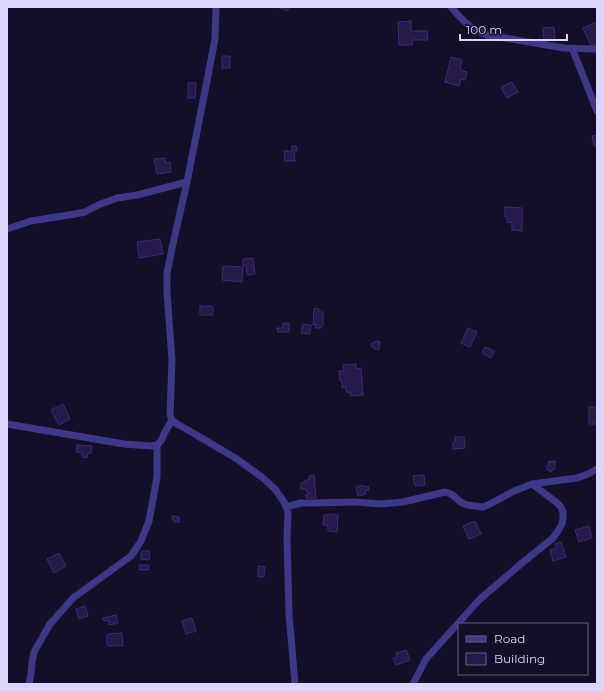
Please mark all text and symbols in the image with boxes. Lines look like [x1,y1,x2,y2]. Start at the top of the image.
scale bar [460,16,567,42]
text: 100 m [466,22,502,37]
legend [458,623,588,675]
text: Road [494,631,525,646]
text: Building [494,651,545,666]

